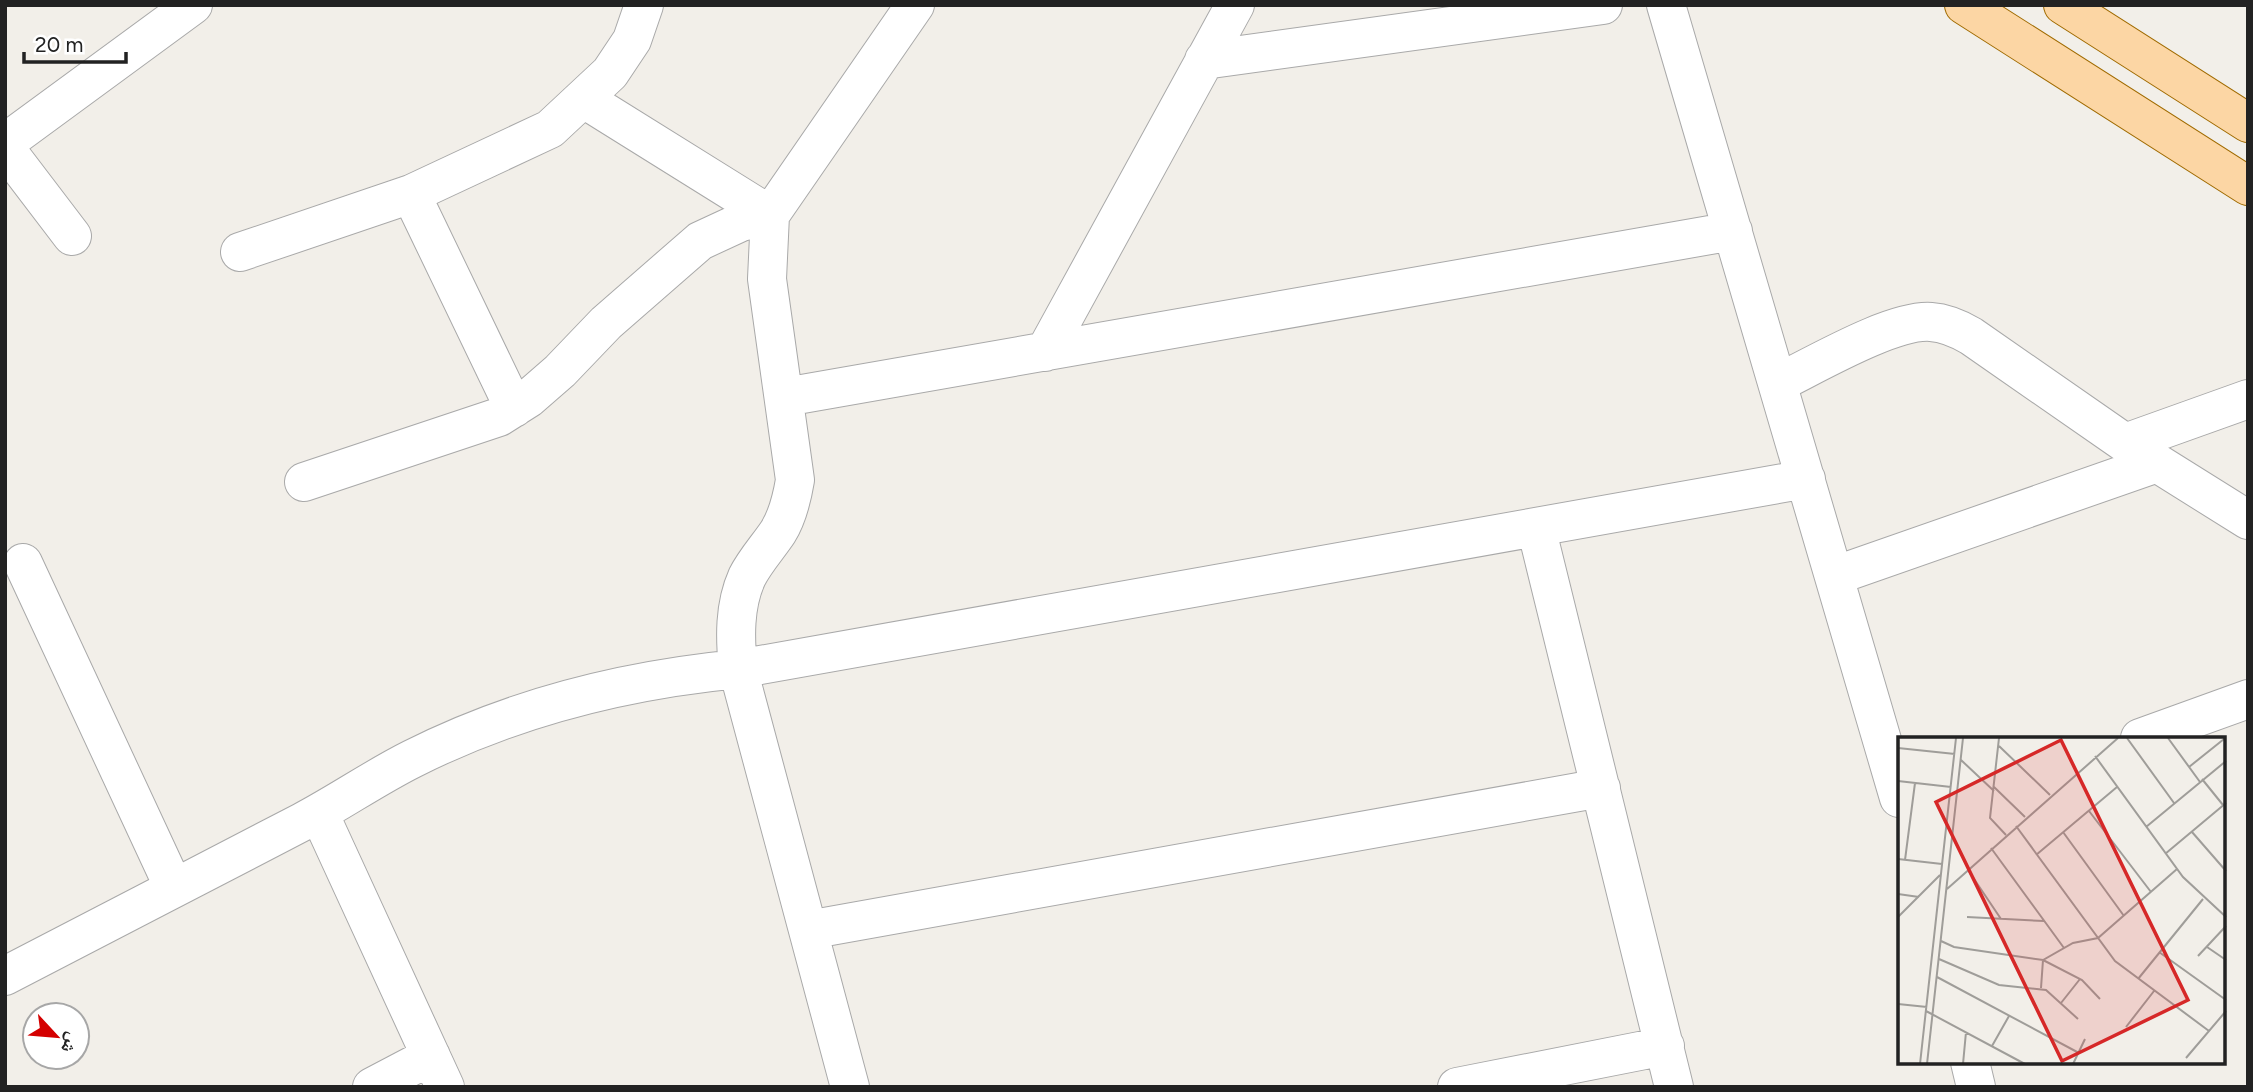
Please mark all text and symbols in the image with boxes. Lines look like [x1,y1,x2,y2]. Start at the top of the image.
scale bar [24,21,126,65]
text: 20 m [35,32,83,57]
inset map [1898,737,2225,1064]
north arrow [21,1001,91,1071]
text: ش [56,1029,86,1057]

